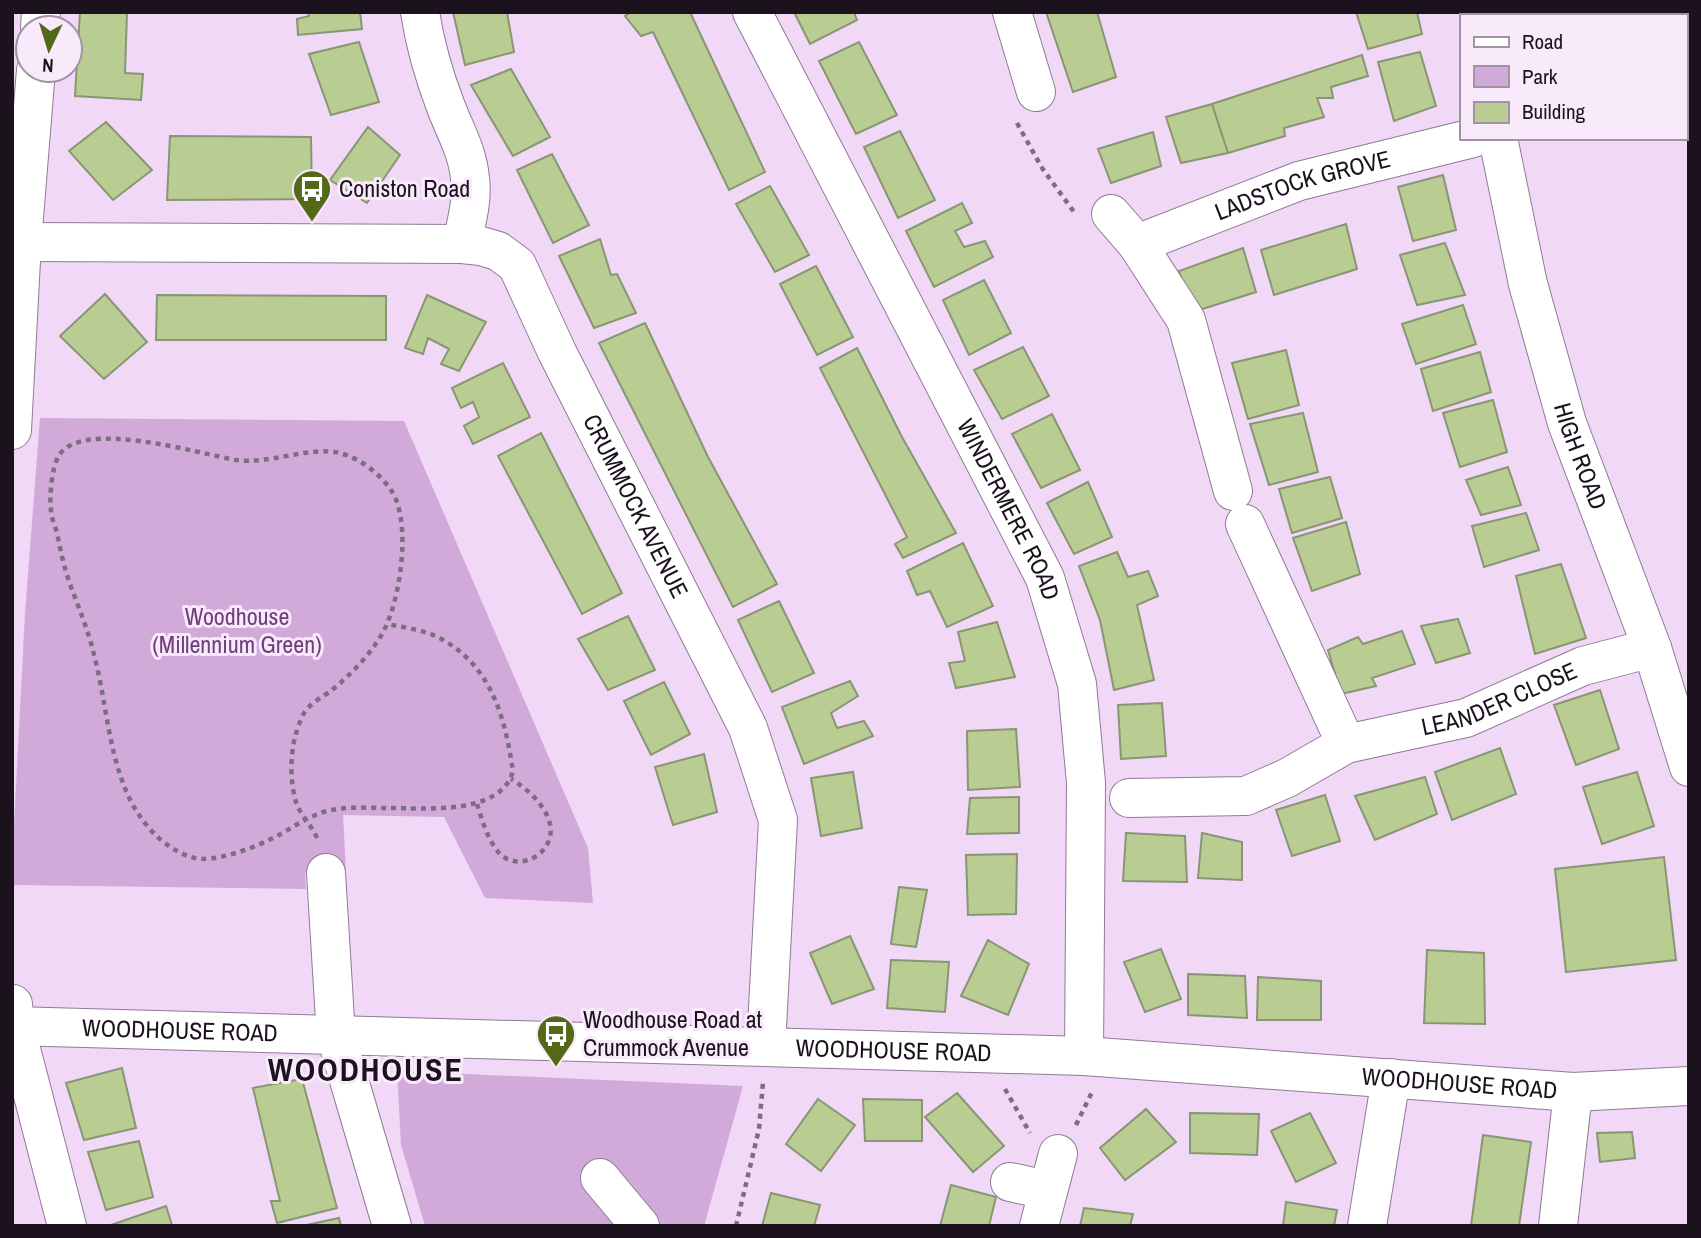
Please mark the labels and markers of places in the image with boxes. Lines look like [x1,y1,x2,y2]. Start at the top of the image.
bus stop icon: Coniston Road [291,168,333,223]
place label: Coniston Road [339,172,470,204]
place label: Woodhouse Road at Crummock Avenue [583,1003,763,1063]
bus stop icon: Woodhouse Road at Crummock Avenue [535,1013,577,1068]

